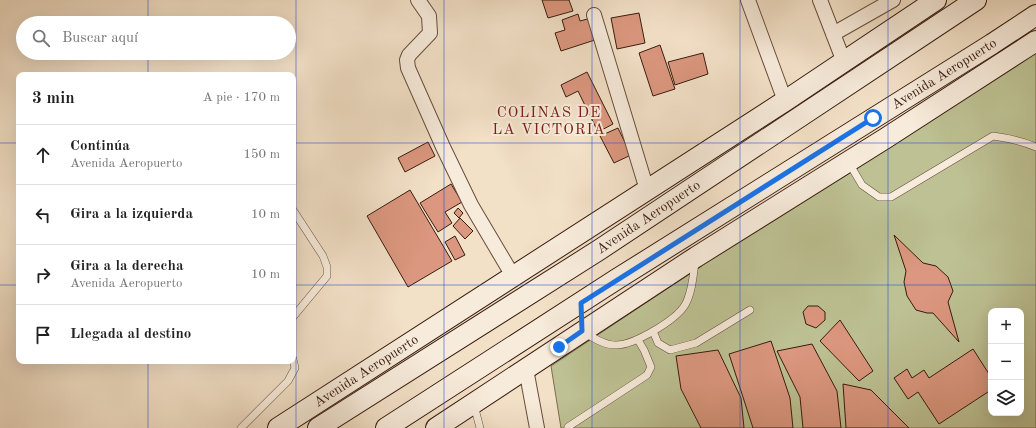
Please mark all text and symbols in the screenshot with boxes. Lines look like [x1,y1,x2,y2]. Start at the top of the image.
search box [16,16,296,60]
icon: search [30,27,52,49]
text: Buscar aquí [62,31,138,46]
street label: Avenida Aeropuerto [889,36,999,112]
text: 3 min [32,90,75,107]
text: A pie · 170 m [203,91,280,104]
district label: COLINAS DE LA VICTORIA [492,106,606,138]
route start [864,109,882,127]
text: Continúa [70,139,130,154]
icon: ahead [32,144,54,166]
text: 150 m [243,148,280,161]
text: Avenida Aeropuerto [70,157,182,170]
street label: Avenida Aeropuerto [594,178,703,257]
icon: left [32,204,54,226]
text: Gira a la izquierda [70,207,193,222]
text: 10 m [251,208,280,221]
text: Gira a la derecha [70,259,184,274]
icon: right [32,264,54,286]
text: 10 m [251,268,280,281]
text: Avenida Aeropuerto [70,277,182,290]
map controls [988,308,1024,416]
button: + [988,308,1024,344]
icon: arrive [32,324,54,346]
text: Llegada al destino [70,327,191,342]
street label: Avenida Aeropuerto [312,332,421,410]
route end [550,338,568,356]
button: − [988,344,1024,380]
button: layers [988,380,1024,416]

